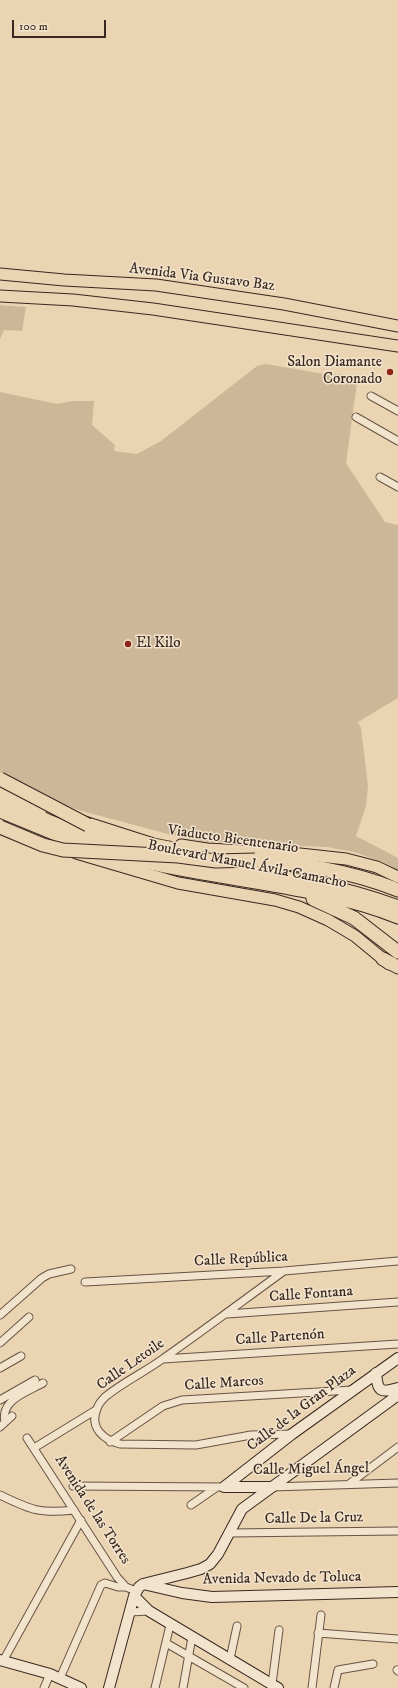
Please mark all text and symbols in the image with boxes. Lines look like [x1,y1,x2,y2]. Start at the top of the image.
scale bar [14,12,108,38]
text: 100 m [19,19,48,34]
street label: Avenida Via Gustavo Baz [128,260,276,296]
place label: Salon Diamante Coronado [287,354,382,389]
marker: Salon Diamante Coronado [385,367,395,377]
place label: El Kilo [136,635,180,653]
marker: El Kilo [123,639,133,649]
street label: Viaducto Bicentenario [166,822,300,858]
street label: Boulevard Manuel Ávila Camacho [146,837,348,893]
street label: Calle República [194,1249,288,1271]
street label: Calle Fontana [269,1283,353,1307]
street label: Calle Partenón [235,1326,325,1350]
street label: Calle Letoile [94,1335,168,1395]
street label: Calle de la Gran Plaza [244,1362,360,1456]
street label: Calle Marcos [184,1372,264,1396]
street label: Avenida de las Torres [50,1452,134,1568]
street label: Calle Miguel Ángel [253,1460,369,1480]
street label: Calle De la Cruz [265,1509,363,1529]
street label: Avenida Nevado de Toluca [203,1569,361,1589]

